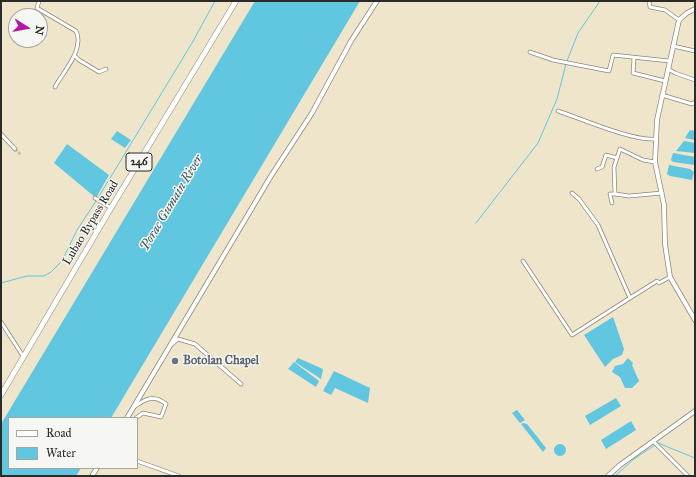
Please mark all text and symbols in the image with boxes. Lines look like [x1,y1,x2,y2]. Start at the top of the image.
north arrow [8,8,48,48]
text: N [32,24,47,36]
water label: Porac Gumain River [137,152,207,254]
road number: 246 [126,153,152,171]
street label: Lubao Bypass Road [60,178,122,268]
place label: Botolan Chapel [183,354,259,368]
marker: Botolan Chapel [170,356,180,366]
legend [8,417,138,469]
text: Road [46,426,72,440]
text: Water [46,446,76,460]

